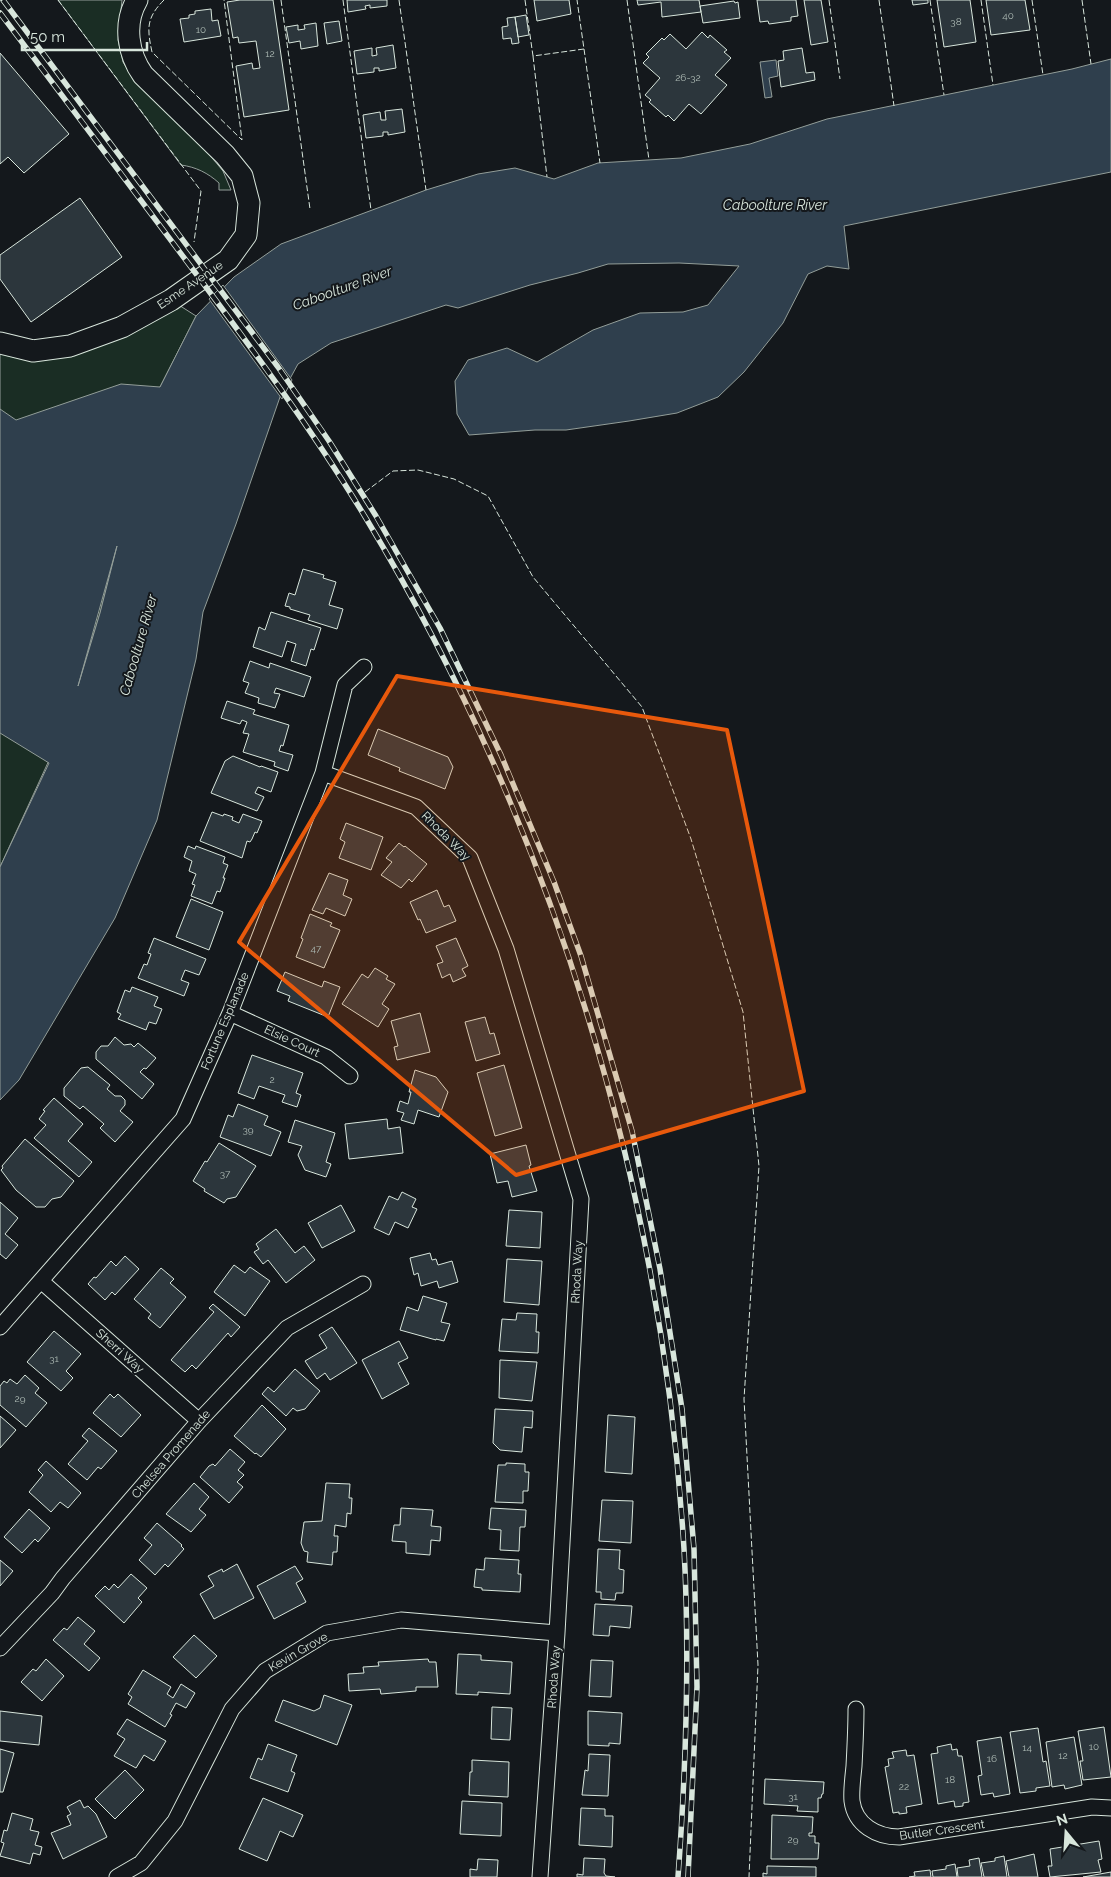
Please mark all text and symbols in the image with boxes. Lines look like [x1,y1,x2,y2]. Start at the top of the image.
house number: 40 [1002,10,1014,21]
house number: 38 [950,16,962,27]
scale bar [22,20,148,52]
house number: 10 [196,24,206,35]
text: 50 m [30,28,65,46]
house number: 12 [265,48,275,59]
house number: 26-32 [675,72,701,83]
water label: Caboolture River [723,197,828,213]
street label: Esme Avenue [155,258,225,312]
water label: Caboolture River [290,262,395,313]
water label: Caboolture River [116,592,160,697]
street label: Rhoda Way [419,809,474,864]
house number: 47 [311,943,322,954]
street label: Fortune Esplanade [198,970,252,1072]
street label: Elsie Court [262,1022,322,1060]
house number: 2 [269,1074,275,1085]
house number: 39 [242,1124,254,1135]
house number: 37 [220,1168,231,1179]
street label: Rhoda Way [568,1240,586,1304]
street label: Sherri Way [93,1326,147,1377]
house number: 31 [49,1353,60,1364]
house number: 29 [14,1393,26,1404]
street label: Chelsea Promenade [129,1407,213,1501]
street label: Kevin Grove [266,1629,330,1675]
street label: Rhoda Way [545,1644,563,1709]
house number: 10 [1089,1741,1099,1752]
house number: 14 [1022,1742,1032,1753]
house number: 12 [1058,1750,1068,1761]
house number: 16 [987,1753,997,1764]
house number: 18 [945,1774,955,1785]
house number: 22 [899,1781,909,1792]
house number: 31 [788,1791,799,1802]
north arrow [1041,1807,1091,1857]
text: N [1054,1810,1070,1829]
street label: Butler Crescent [898,1817,986,1843]
house number: 29 [787,1834,799,1845]

